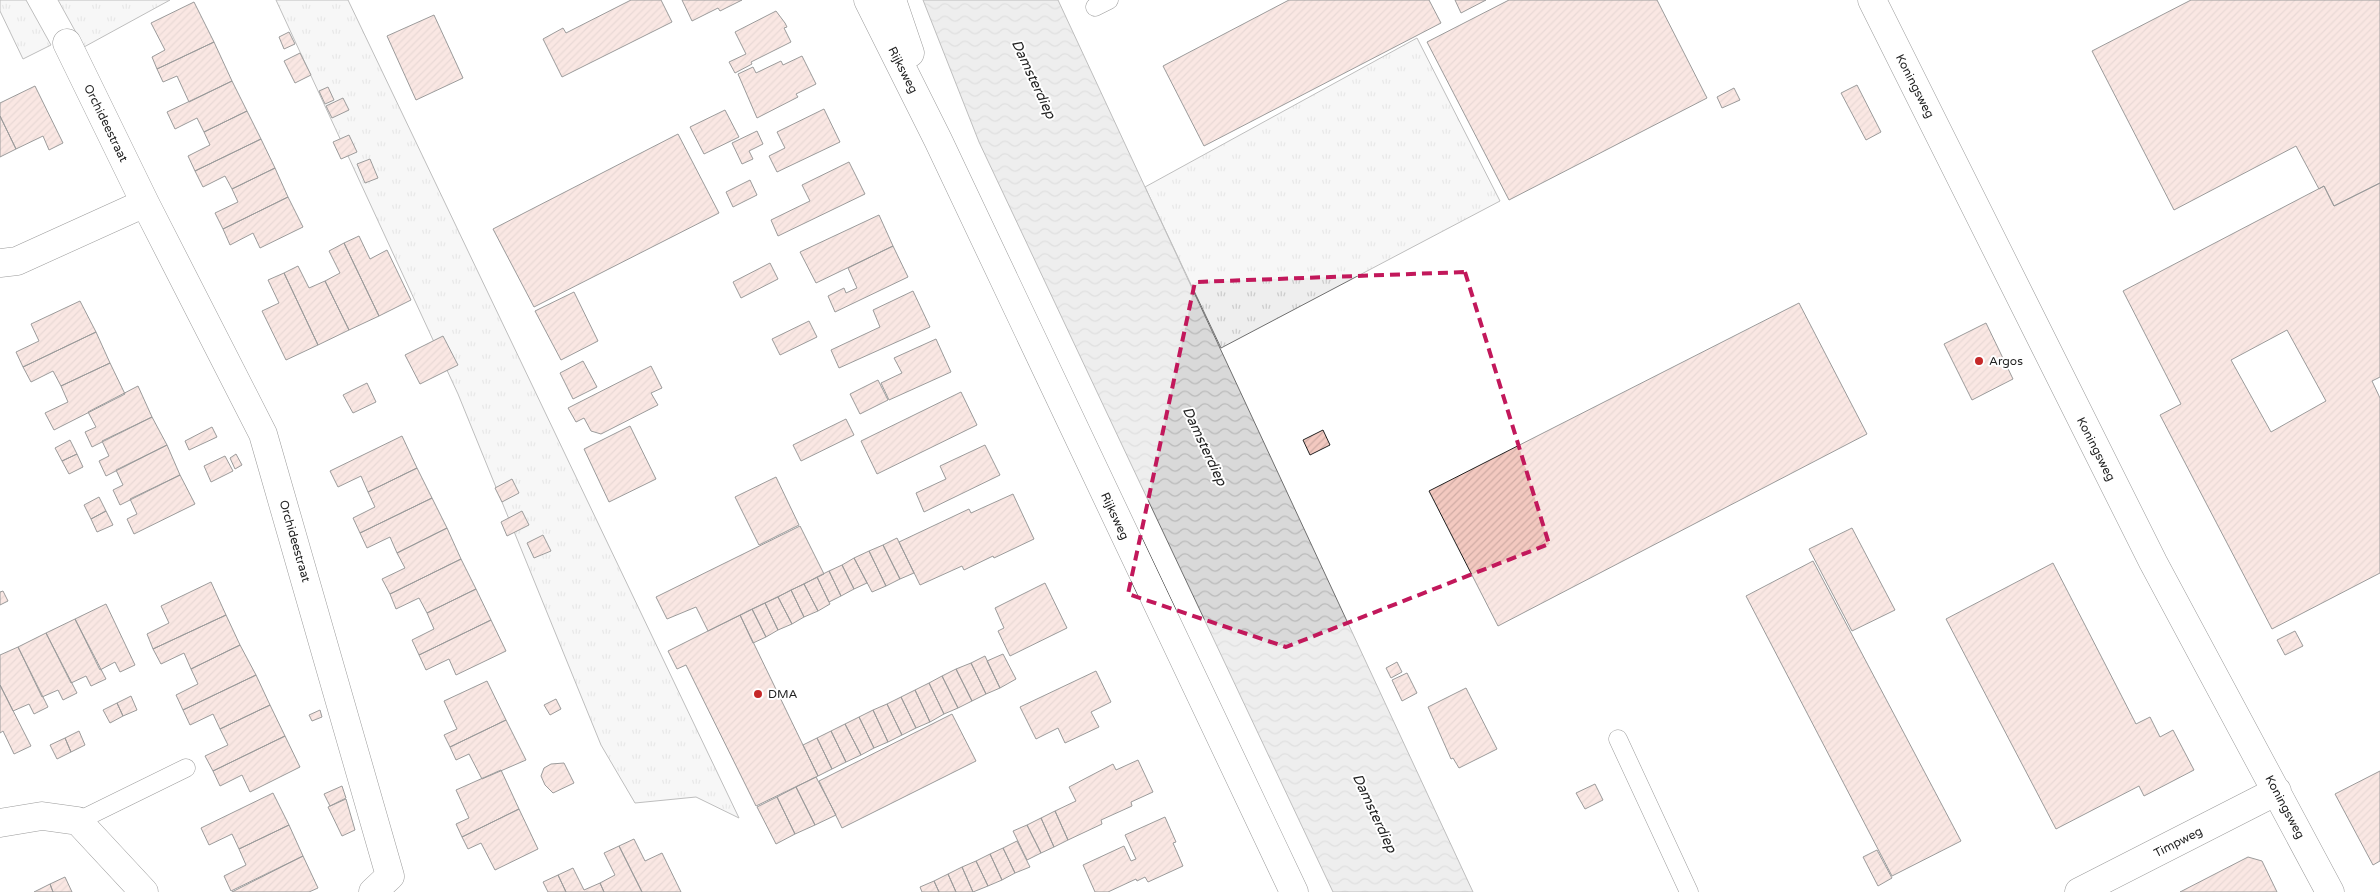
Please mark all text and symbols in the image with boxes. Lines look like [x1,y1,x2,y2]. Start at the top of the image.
water label: Damsterdiep [1008,37,1060,122]
street label: Rijksweg [885,44,921,96]
street label: Koningsweg [1893,52,1937,120]
street label: Orchideestraat [81,82,131,165]
place label: Argos [1989,354,2023,368]
marker: Argos [1973,355,1985,367]
water label: Damsterdiep [1179,404,1231,489]
street label: Koningsweg [2074,415,2118,483]
street label: Rijksweg [1098,490,1132,542]
street label: Orchideestraat [277,498,314,584]
place label: DMA [768,687,798,701]
marker: DMA [752,688,764,700]
water label: Damsterdiep [1349,771,1401,856]
street label: Koningsweg [2262,773,2308,841]
street label: Timpweg [2151,824,2205,860]

